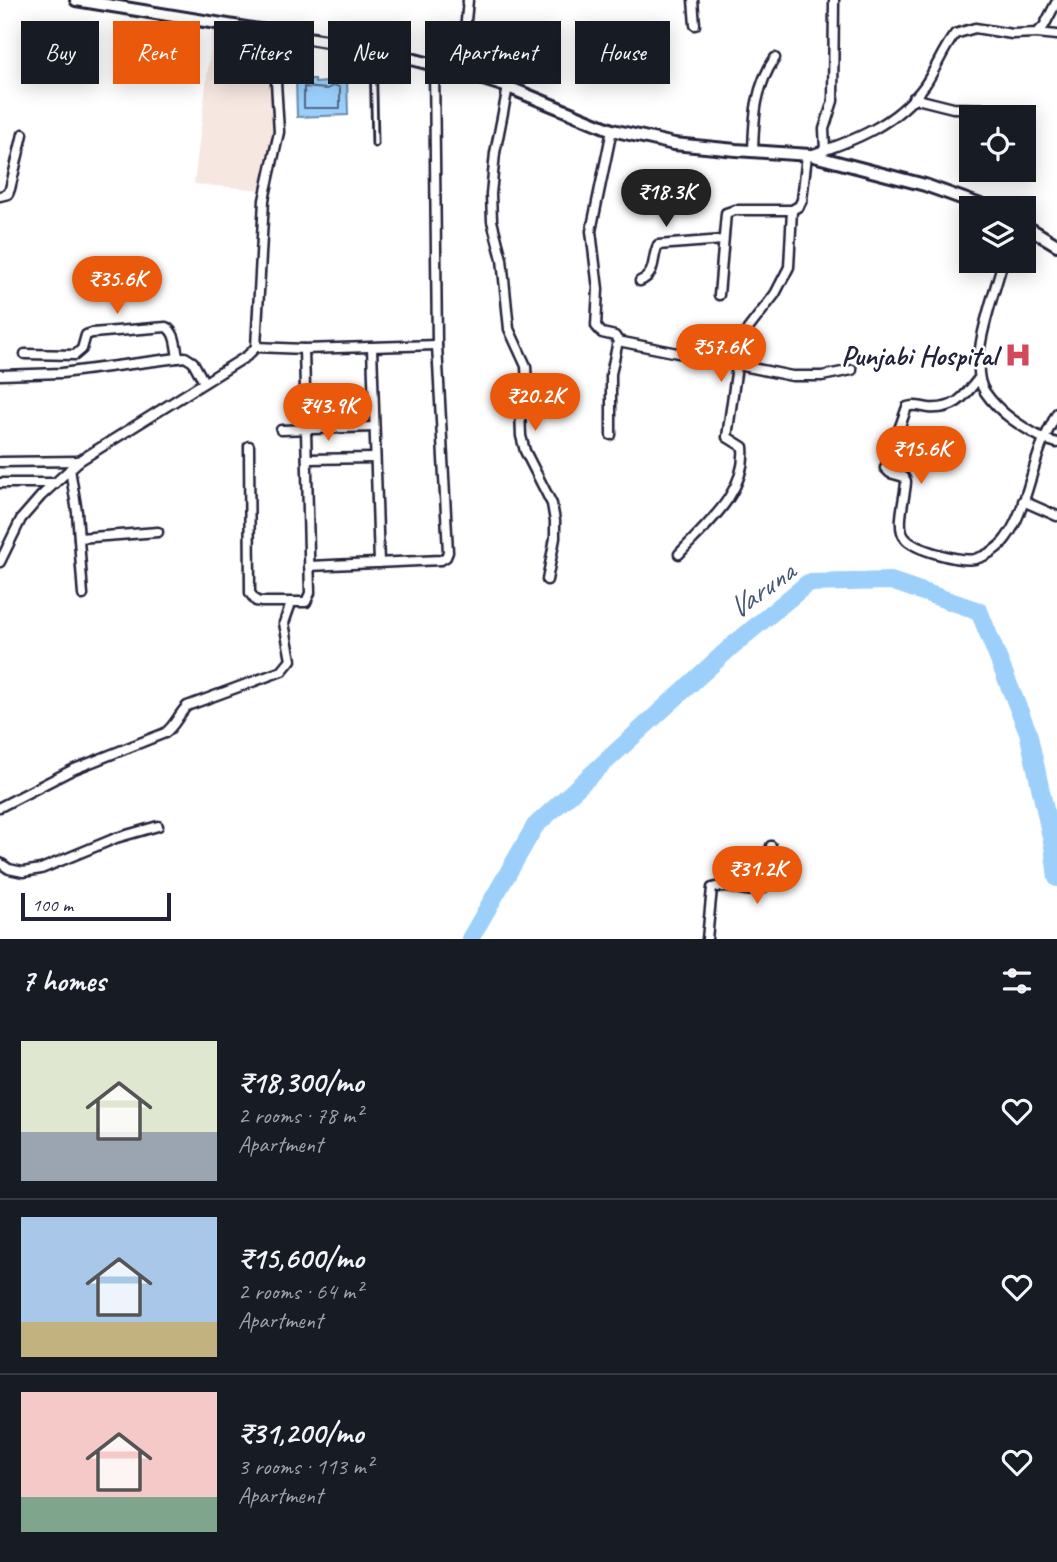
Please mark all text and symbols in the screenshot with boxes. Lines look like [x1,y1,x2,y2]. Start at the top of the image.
chip: Buy [21,21,99,84]
chip: Rent [113,21,200,84]
chip: Filters [214,21,314,84]
chip: New [328,21,411,84]
chip: Apartment [425,21,561,84]
chip: House [575,21,670,84]
map controls [959,105,1036,273]
button: locate [959,105,1036,182]
pin: ₹18.3K [609,170,723,229]
text: ₹18.3K [637,177,695,206]
button: layers [959,196,1036,273]
pin: ₹35.6K [60,256,174,316]
text: ₹35.6K [88,264,146,293]
pin: ₹57.6K [664,324,778,384]
text: ₹57.6K [692,332,750,361]
place label: Punjabi Hospital [841,338,1003,373]
hospital icon: Punjabi Hospital [1003,340,1033,370]
pin: ₹20.2K [478,374,592,433]
text: ₹20.2K [506,381,564,410]
pin: ₹43.9K [271,384,385,443]
text: ₹43.9K [299,391,357,420]
pin: ₹15.6K [864,426,978,486]
text: ₹15.6K [892,434,950,463]
water label: Varuna [720,551,805,627]
pin: ₹31.2K [700,846,814,906]
text: ₹31.2K [728,854,786,883]
scale bar [21,890,172,922]
text: 100 m [32,893,73,917]
text: 7 homes [21,962,106,1000]
icon: filters [998,962,1036,1000]
text: ₹18,300/mo [238,1063,363,1101]
icon: home [77,1069,161,1153]
icon: heart [998,1092,1036,1130]
text: 2 rooms · 78 m² [238,1101,362,1130]
text: Apartment [238,1130,323,1159]
text: ₹15,600/mo [238,1239,364,1277]
icon: home [77,1245,161,1329]
icon: heart [998,1268,1036,1306]
text: 2 rooms · 64 m² [238,1277,362,1306]
text: Apartment [238,1306,323,1335]
text: ₹31,200/mo [238,1414,363,1452]
icon: home [77,1420,161,1504]
icon: heart [998,1443,1036,1481]
text: 3 rooms · 113 m² [238,1452,373,1481]
text: Apartment [238,1481,323,1510]

